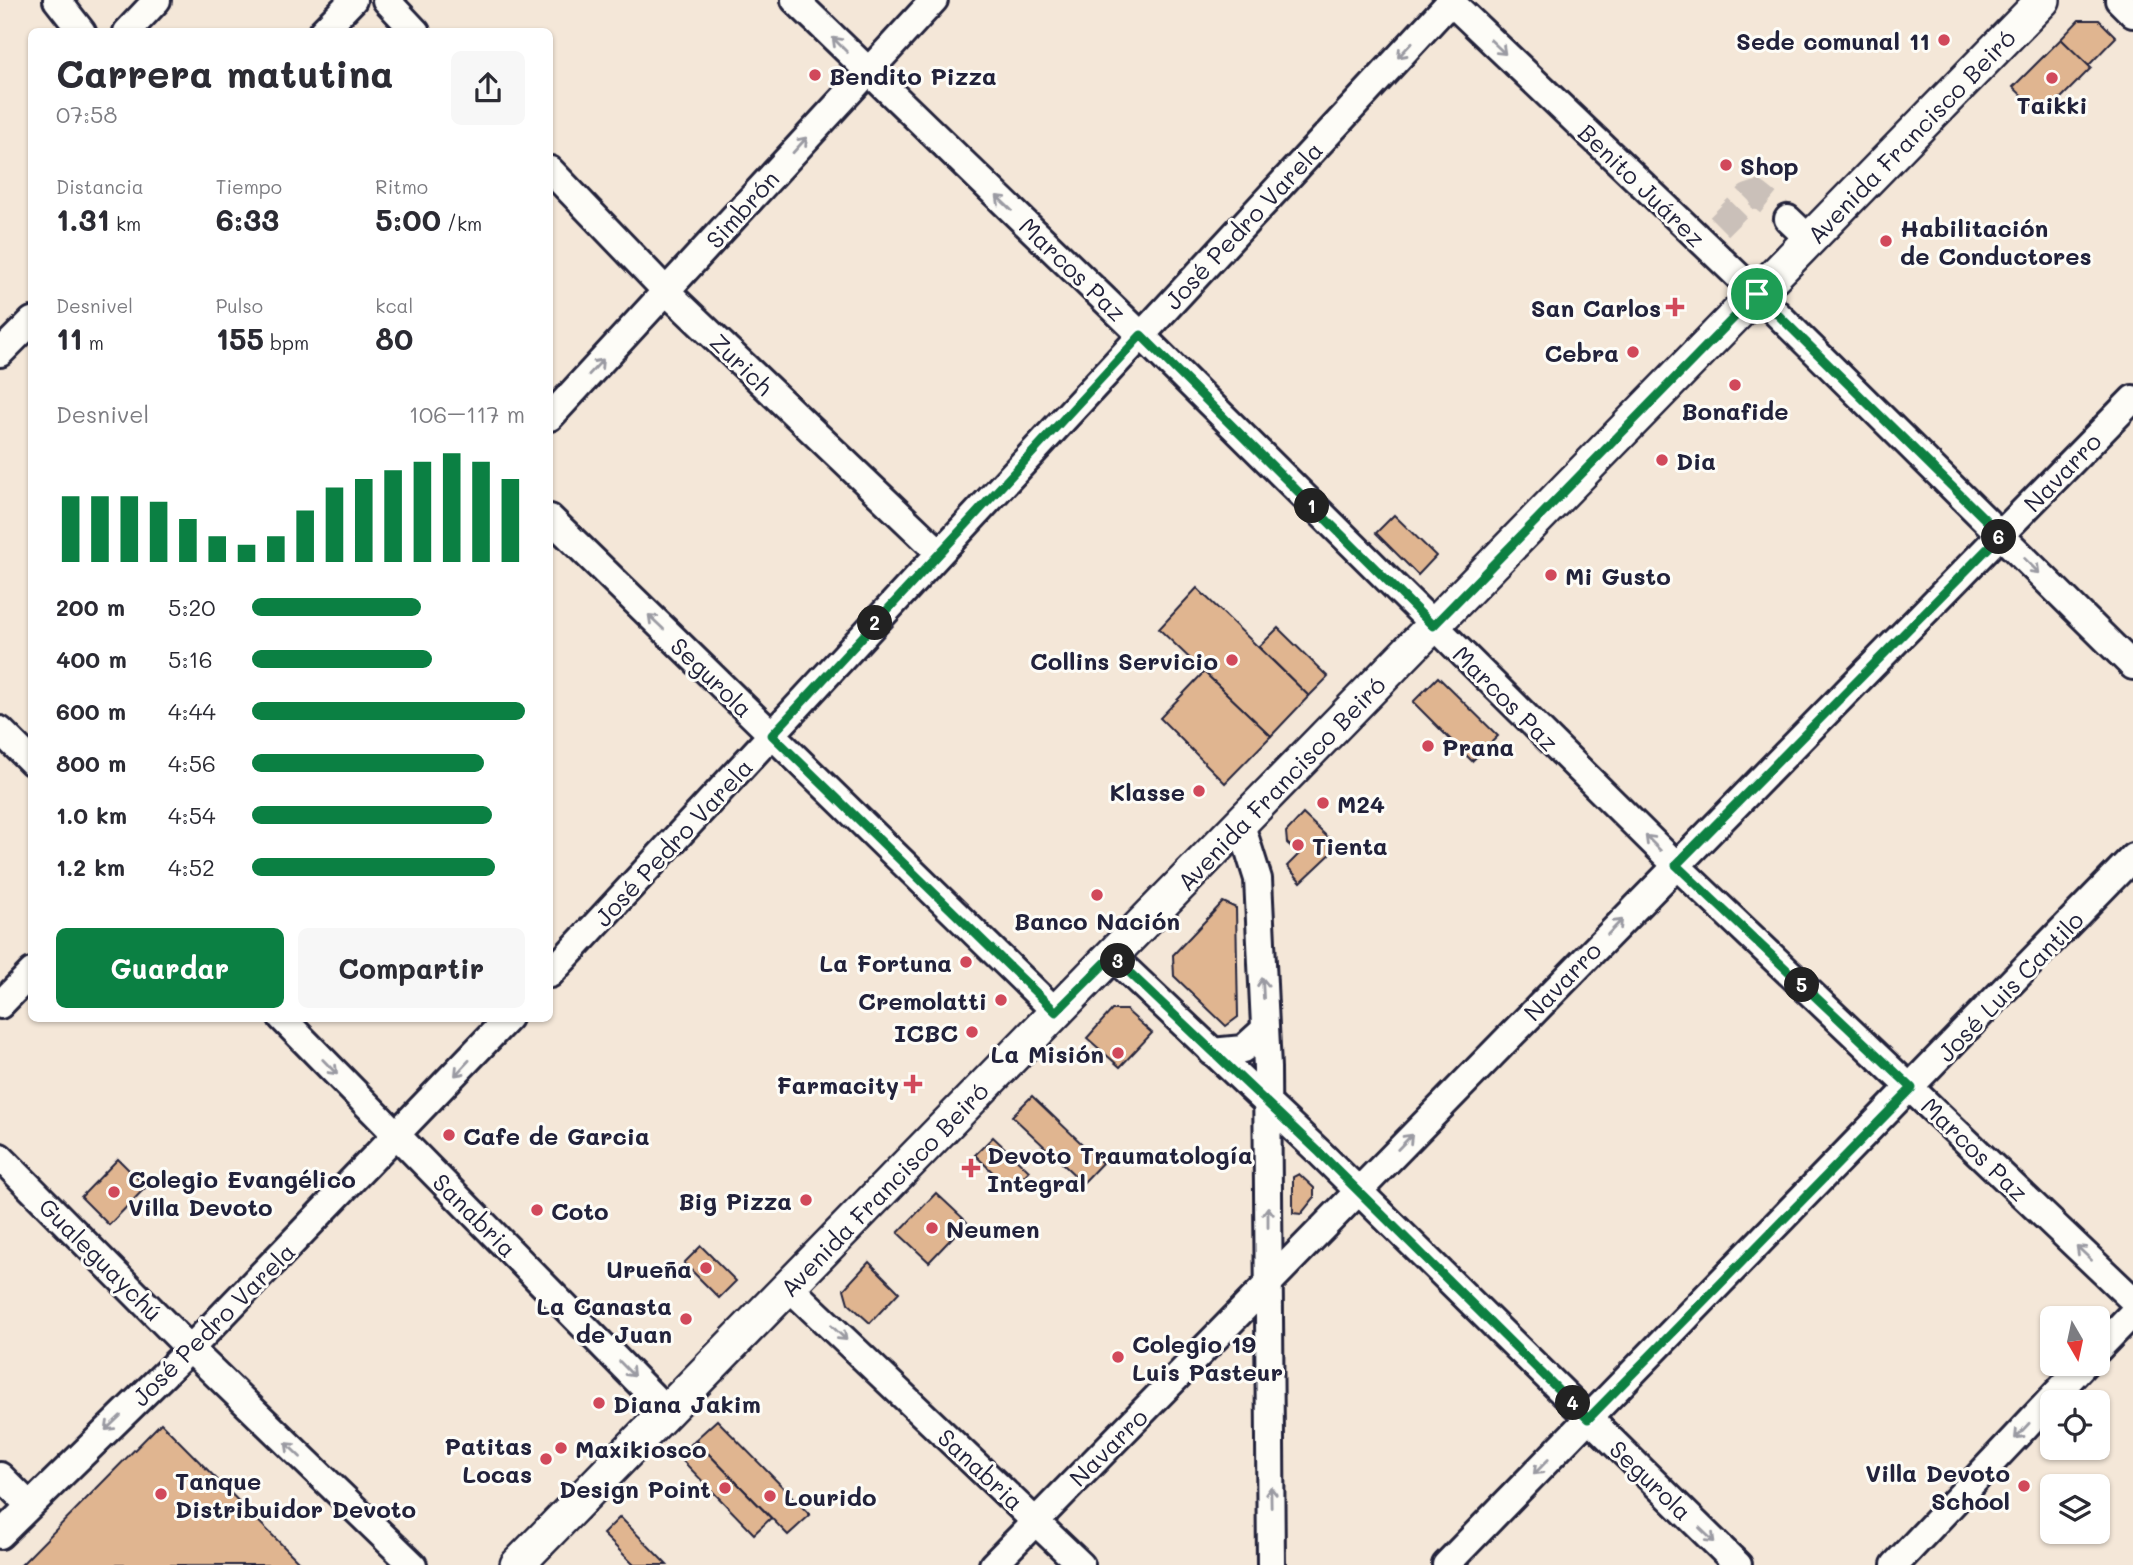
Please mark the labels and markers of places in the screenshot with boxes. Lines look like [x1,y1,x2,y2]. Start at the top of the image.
place label: Sede comunal 11 [1736,25,1930,56]
marker: Sede comunal 11 [1936,32,1952,48]
place label: Bendito Pizza [829,60,997,91]
marker: Bendito Pizza [807,67,823,83]
marker: Taikki [2044,70,2060,86]
place label: Taikki [2016,89,2088,120]
place label: Shop [1740,150,1799,181]
marker: Shop [1718,157,1734,173]
place label: Habilitación de Conductores [1900,212,2092,271]
marker: Habilitación de Conductores [1878,233,1894,249]
pin [1727,264,1787,324]
place label: San Carlos [1531,292,1661,323]
marker: San Carlos [1667,299,1683,315]
place label: Cebra [1544,337,1619,368]
marker: Cebra [1625,344,1641,360]
marker: Bonafide [1727,377,1743,393]
place label: Bonafide [1681,395,1789,426]
place label: Dia [1676,445,1716,476]
marker: Dia [1654,452,1670,468]
pin: 1 [1294,489,1330,524]
pin: 6 [1982,520,2016,554]
place label: Mi Gusto [1565,560,1671,591]
marker: Mi Gusto [1543,567,1559,583]
pin: 2 [858,606,892,640]
place label: Collins Servicio [1030,645,1218,676]
marker: Collins Servicio [1224,652,1240,668]
place label: Prana [1442,731,1514,762]
marker: Prana [1420,738,1436,754]
place label: Klasse [1109,776,1185,807]
marker: Klasse [1191,783,1207,799]
place label: M24 [1337,788,1385,819]
marker: M24 [1315,795,1331,811]
place label: Tienta [1312,830,1388,861]
marker: Tienta [1290,837,1306,853]
marker: Banco Nación [1089,887,1105,903]
place label: Banco Nación [1014,905,1180,936]
pin: 3 [1100,944,1136,978]
place label: La Fortuna [819,947,952,978]
marker: La Fortuna [958,954,974,970]
pin: 5 [1784,968,1820,1002]
place label: Cremolatti [858,985,987,1016]
marker: Cremolatti [993,992,1009,1008]
place label: ICBC [894,1017,958,1048]
marker: ICBC [964,1024,980,1040]
place label: La Misión [991,1038,1104,1069]
marker: La Misión [1110,1045,1126,1061]
place label: Farmacity [776,1069,899,1100]
marker: Farmacity [905,1076,921,1092]
place label: Cafe de Garcia [463,1120,650,1151]
marker: Cafe de Garcia [441,1127,457,1143]
place label: Devoto Traumatología Integral [987,1139,1253,1198]
marker: Devoto Traumatología Integral [961,1158,981,1178]
place label: Colegio Evangélico Villa Devoto [128,1163,356,1222]
marker: Colegio Evangélico Villa Devoto [106,1184,122,1200]
place label: Big Pizza [678,1185,792,1216]
marker: Big Pizza [798,1192,814,1208]
place label: Coto [551,1195,609,1226]
marker: Coto [529,1202,545,1218]
place label: Neumen [946,1213,1039,1244]
marker: Neumen [924,1220,940,1236]
place label: Urueña [606,1253,692,1284]
marker: Urueña [698,1260,714,1276]
place label: La Canasta de Juan [536,1290,672,1349]
marker: La Canasta de Juan [678,1311,694,1327]
place label: Colegio 19 Luis Pasteur [1132,1328,1283,1387]
marker: Colegio 19 Luis Pasteur [1110,1349,1126,1365]
pin: 4 [1556,1386,1590,1420]
place label: Diana Jakim [613,1388,761,1419]
marker: Diana Jakim [591,1395,607,1411]
place label: Patitas Locas [445,1430,532,1489]
place label: Maxikiosco [575,1433,707,1464]
marker: Maxikiosco [553,1440,569,1456]
marker: Patitas Locas [538,1451,554,1467]
place label: Villa Devoto School [1865,1457,2010,1516]
place label: Tanque Distribuidor Devoto [175,1465,416,1524]
place label: Design Point [559,1473,711,1504]
marker: Villa Devoto School [2016,1478,2032,1494]
marker: Design Point [717,1480,733,1496]
place label: Lourido [784,1481,877,1512]
marker: Tanque Distribuidor Devoto [153,1486,169,1502]
marker: Lourido [762,1488,778,1504]

